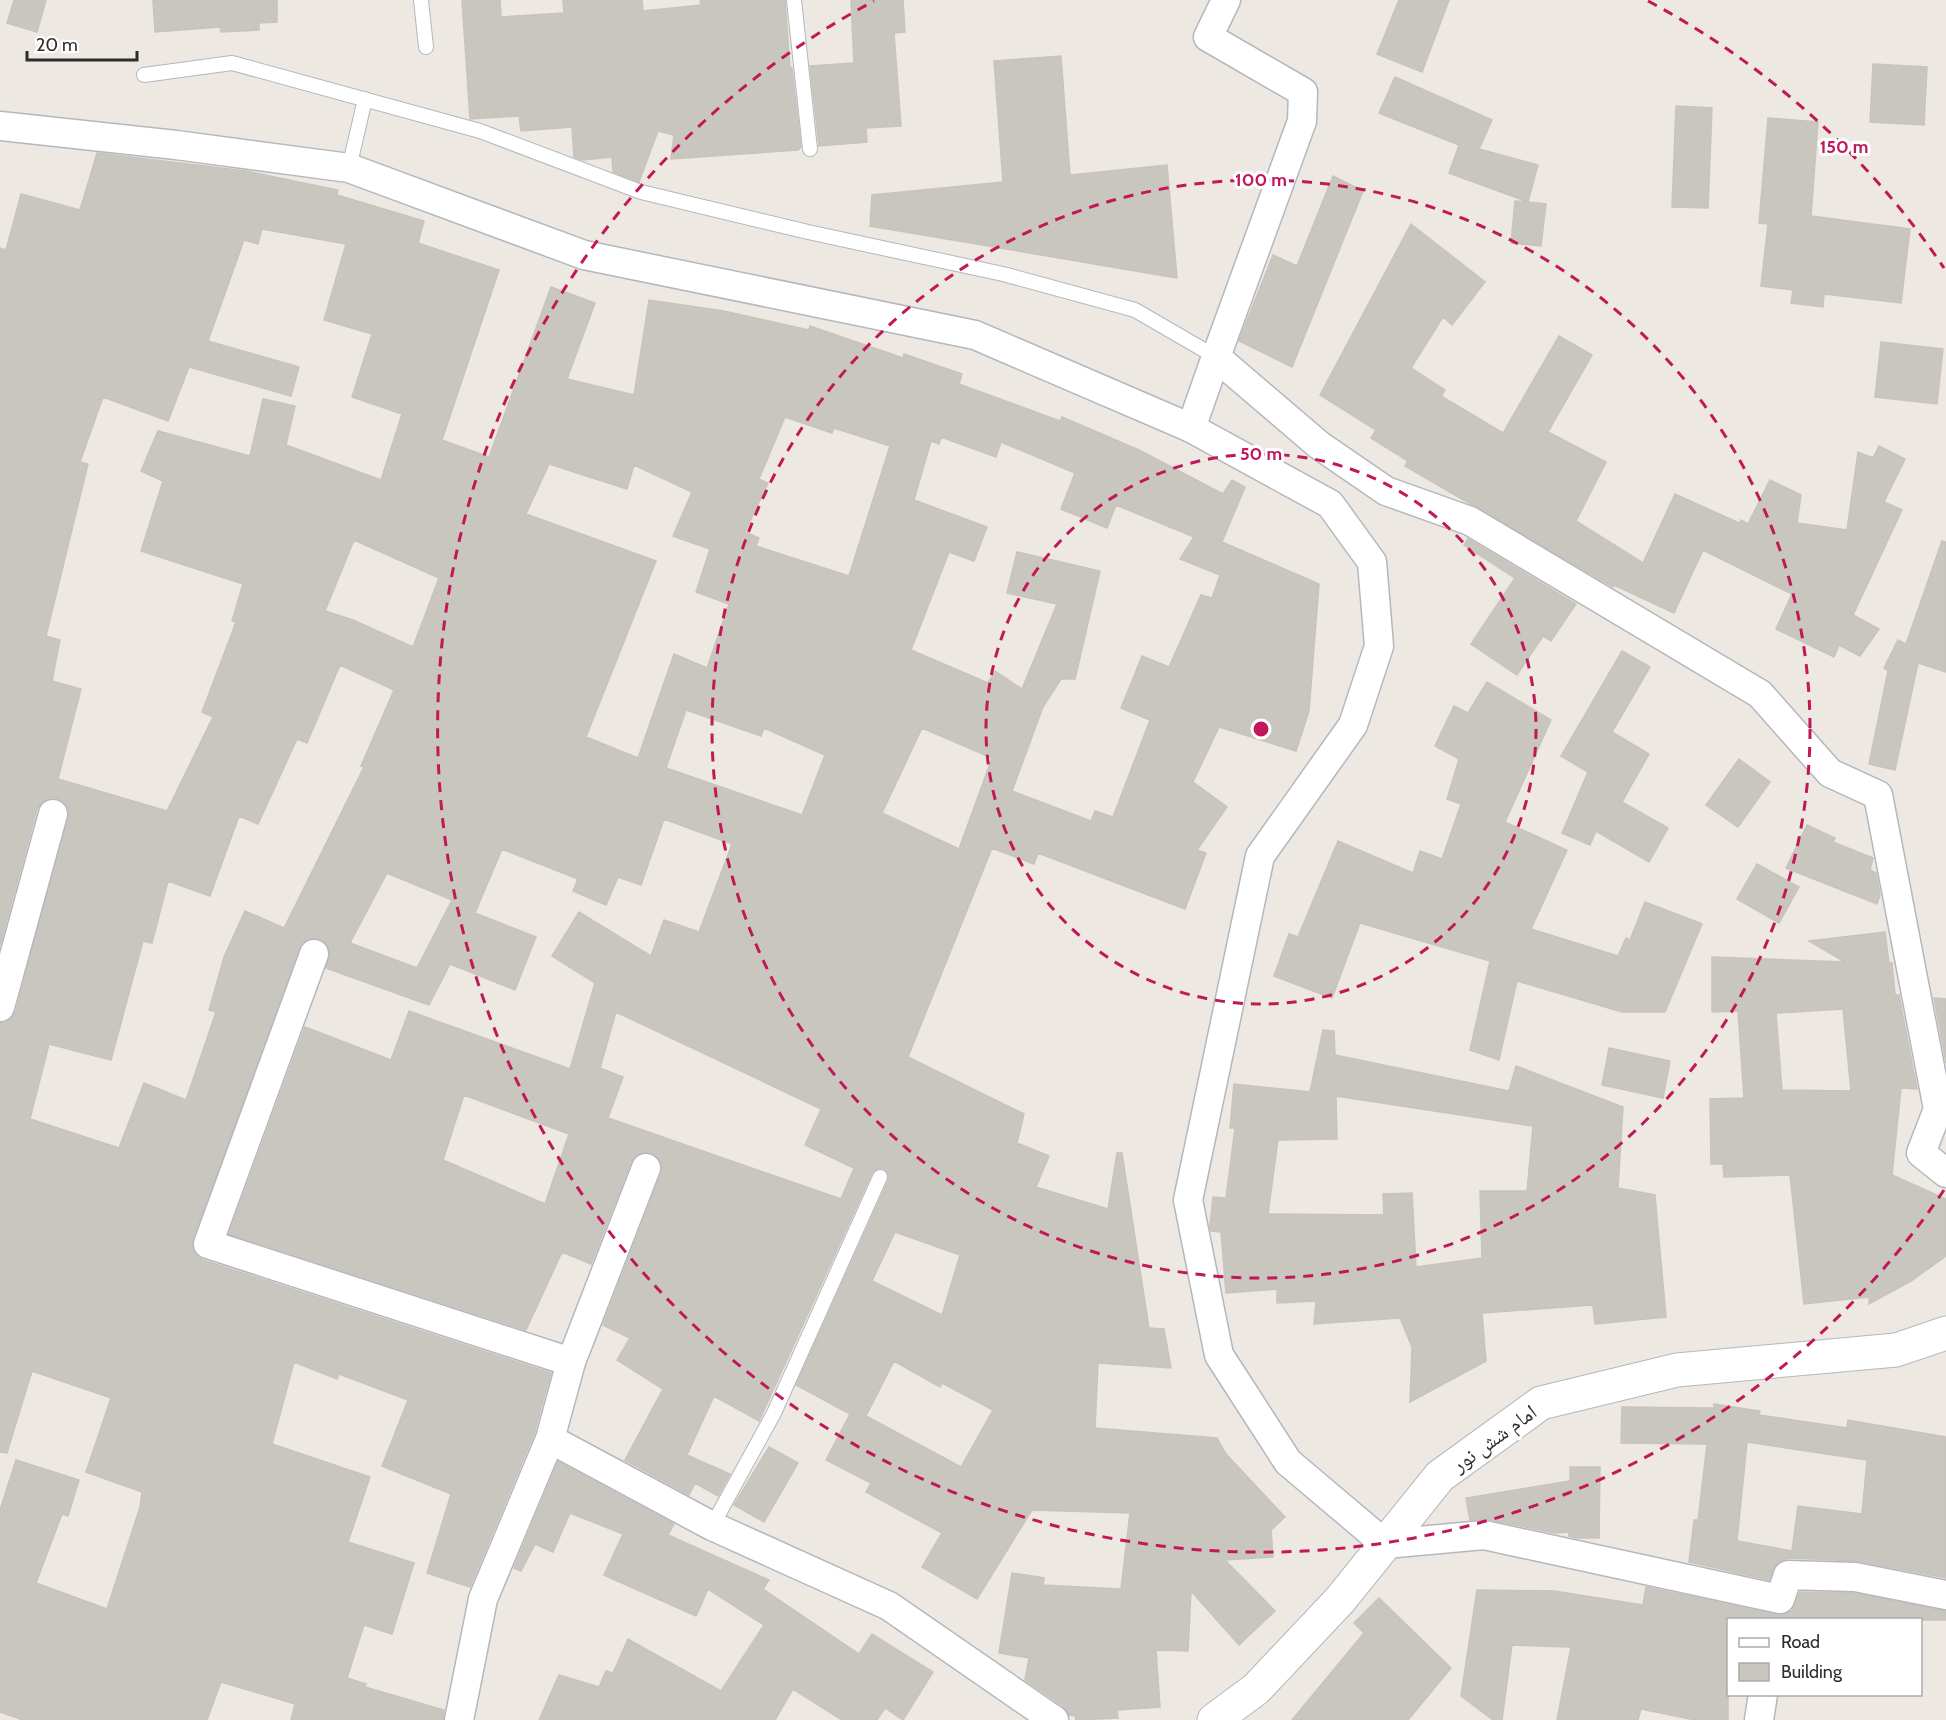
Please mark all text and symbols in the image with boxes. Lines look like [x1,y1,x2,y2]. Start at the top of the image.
scale bar [27,24,136,62]
text: 20 m [36,34,78,56]
text: 150 m [1820,136,1868,158]
text: 100 m [1235,169,1287,191]
text: 50 m [1240,443,1282,465]
centre of rings [1251,719,1271,739]
street label: امام شش نور [1446,1399,1542,1479]
legend [1727,1618,1922,1696]
text: Road [1781,1631,1820,1653]
text: Building [1781,1661,1843,1683]

